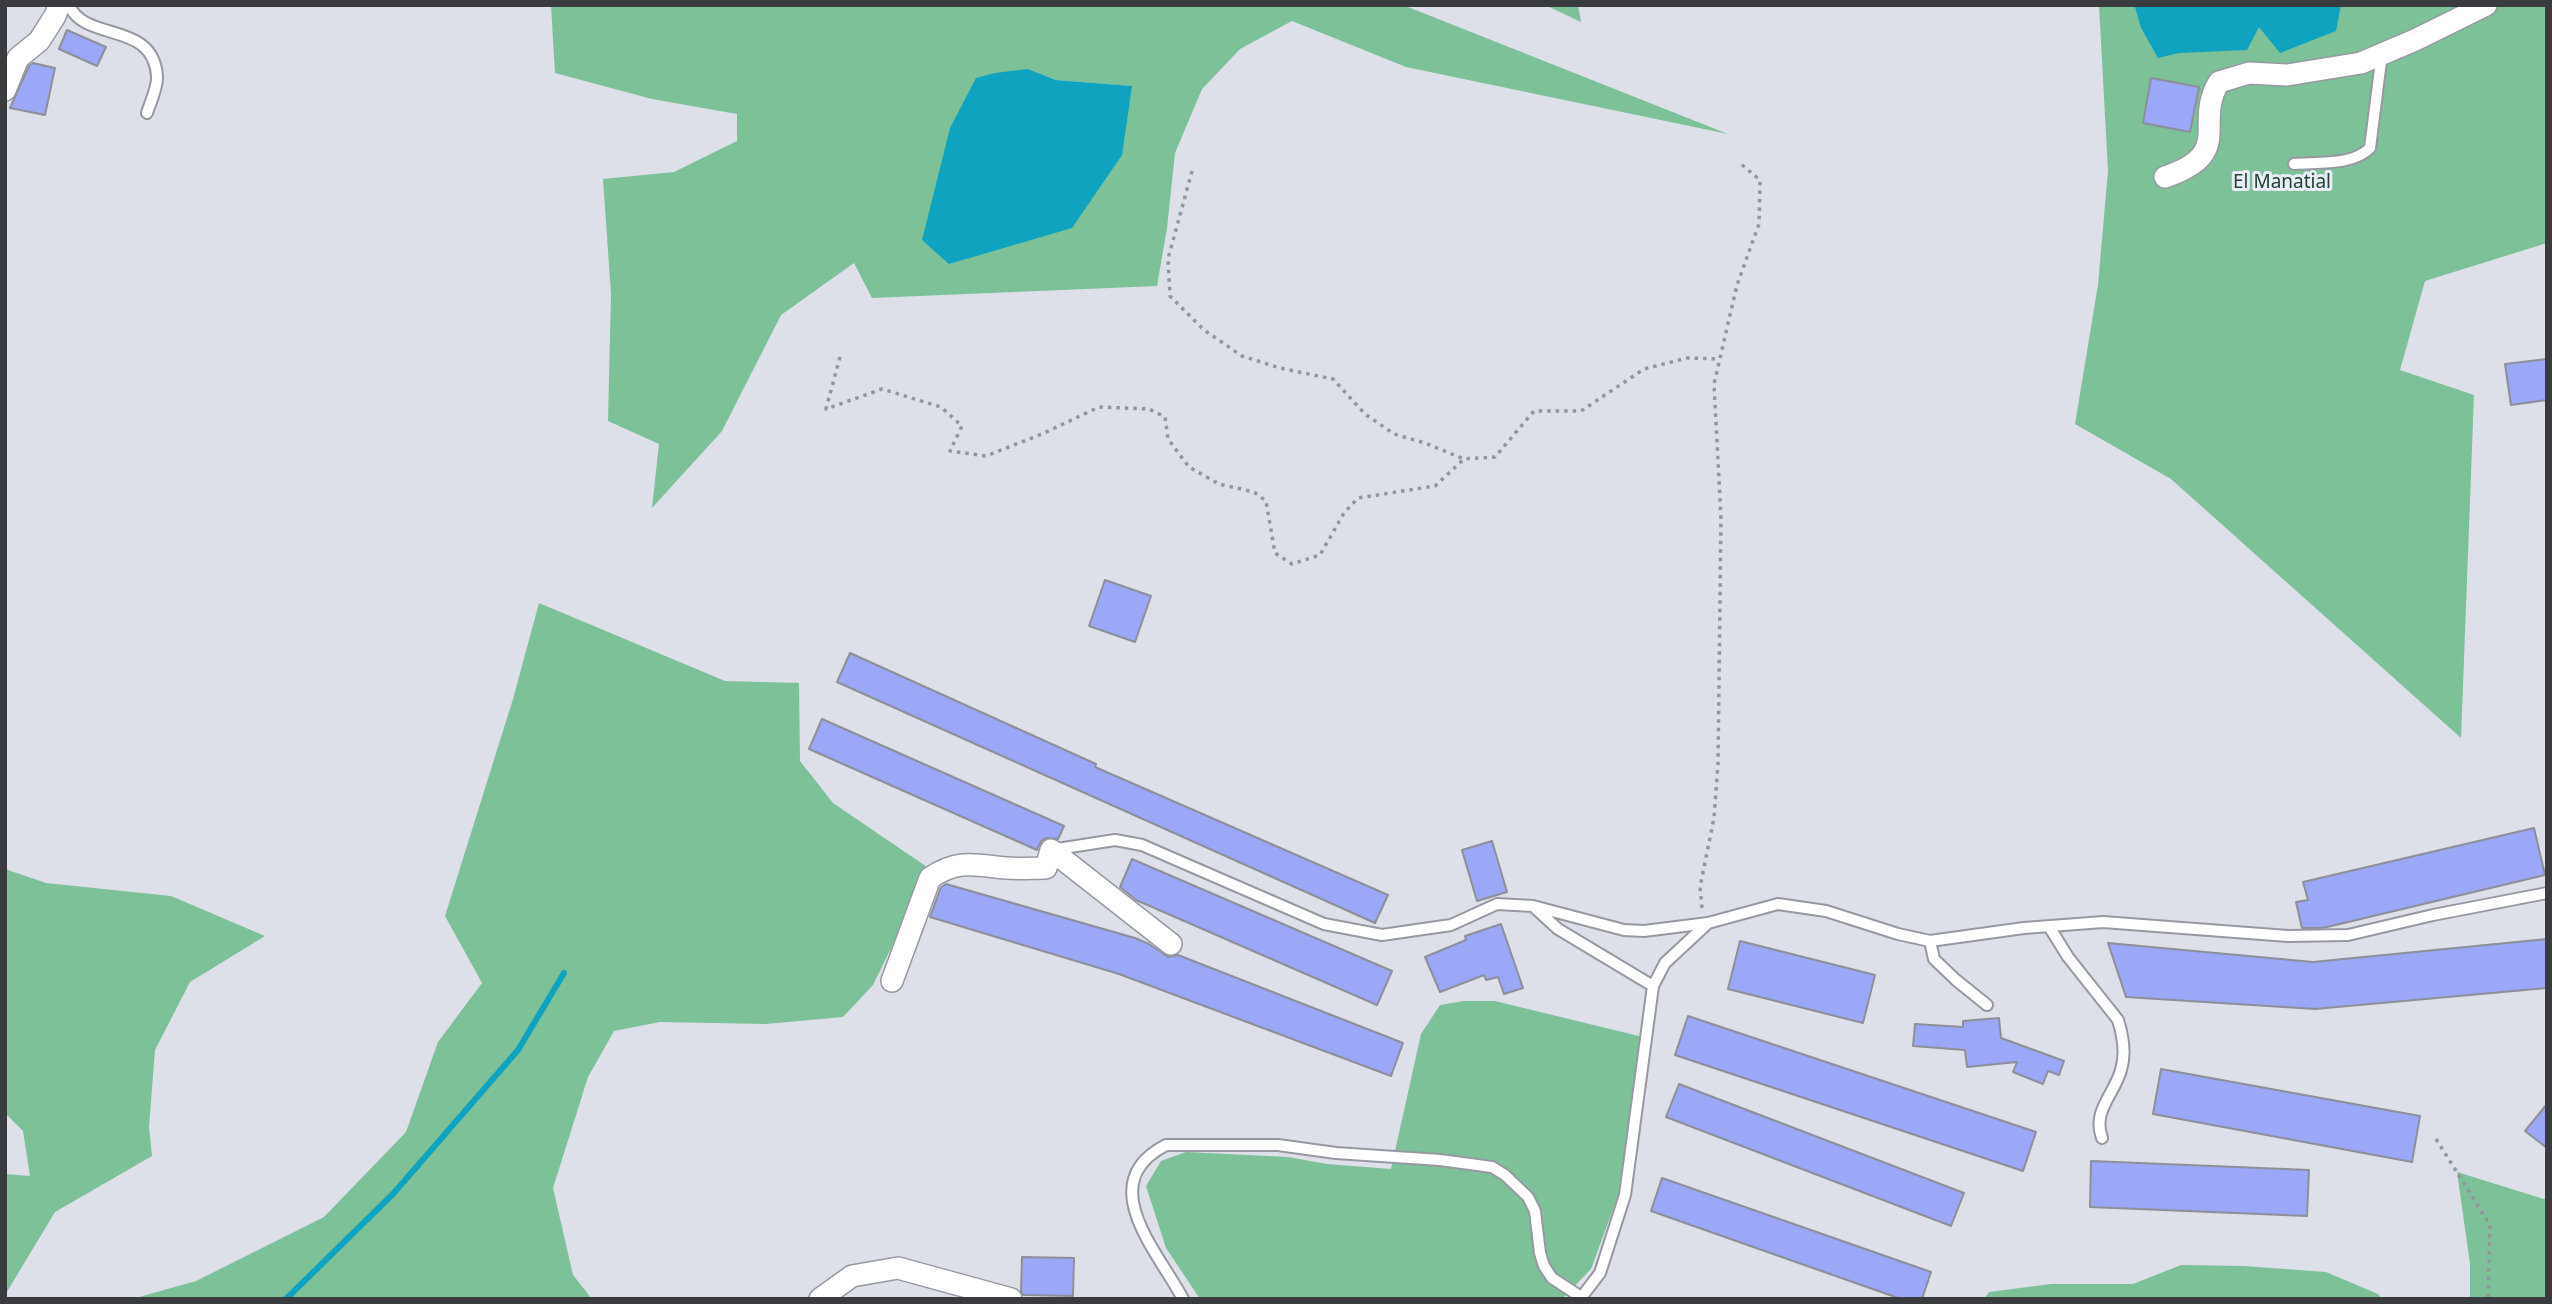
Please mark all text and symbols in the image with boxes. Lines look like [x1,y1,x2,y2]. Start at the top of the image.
park label: El Manatial [2233,172,2331,194]

